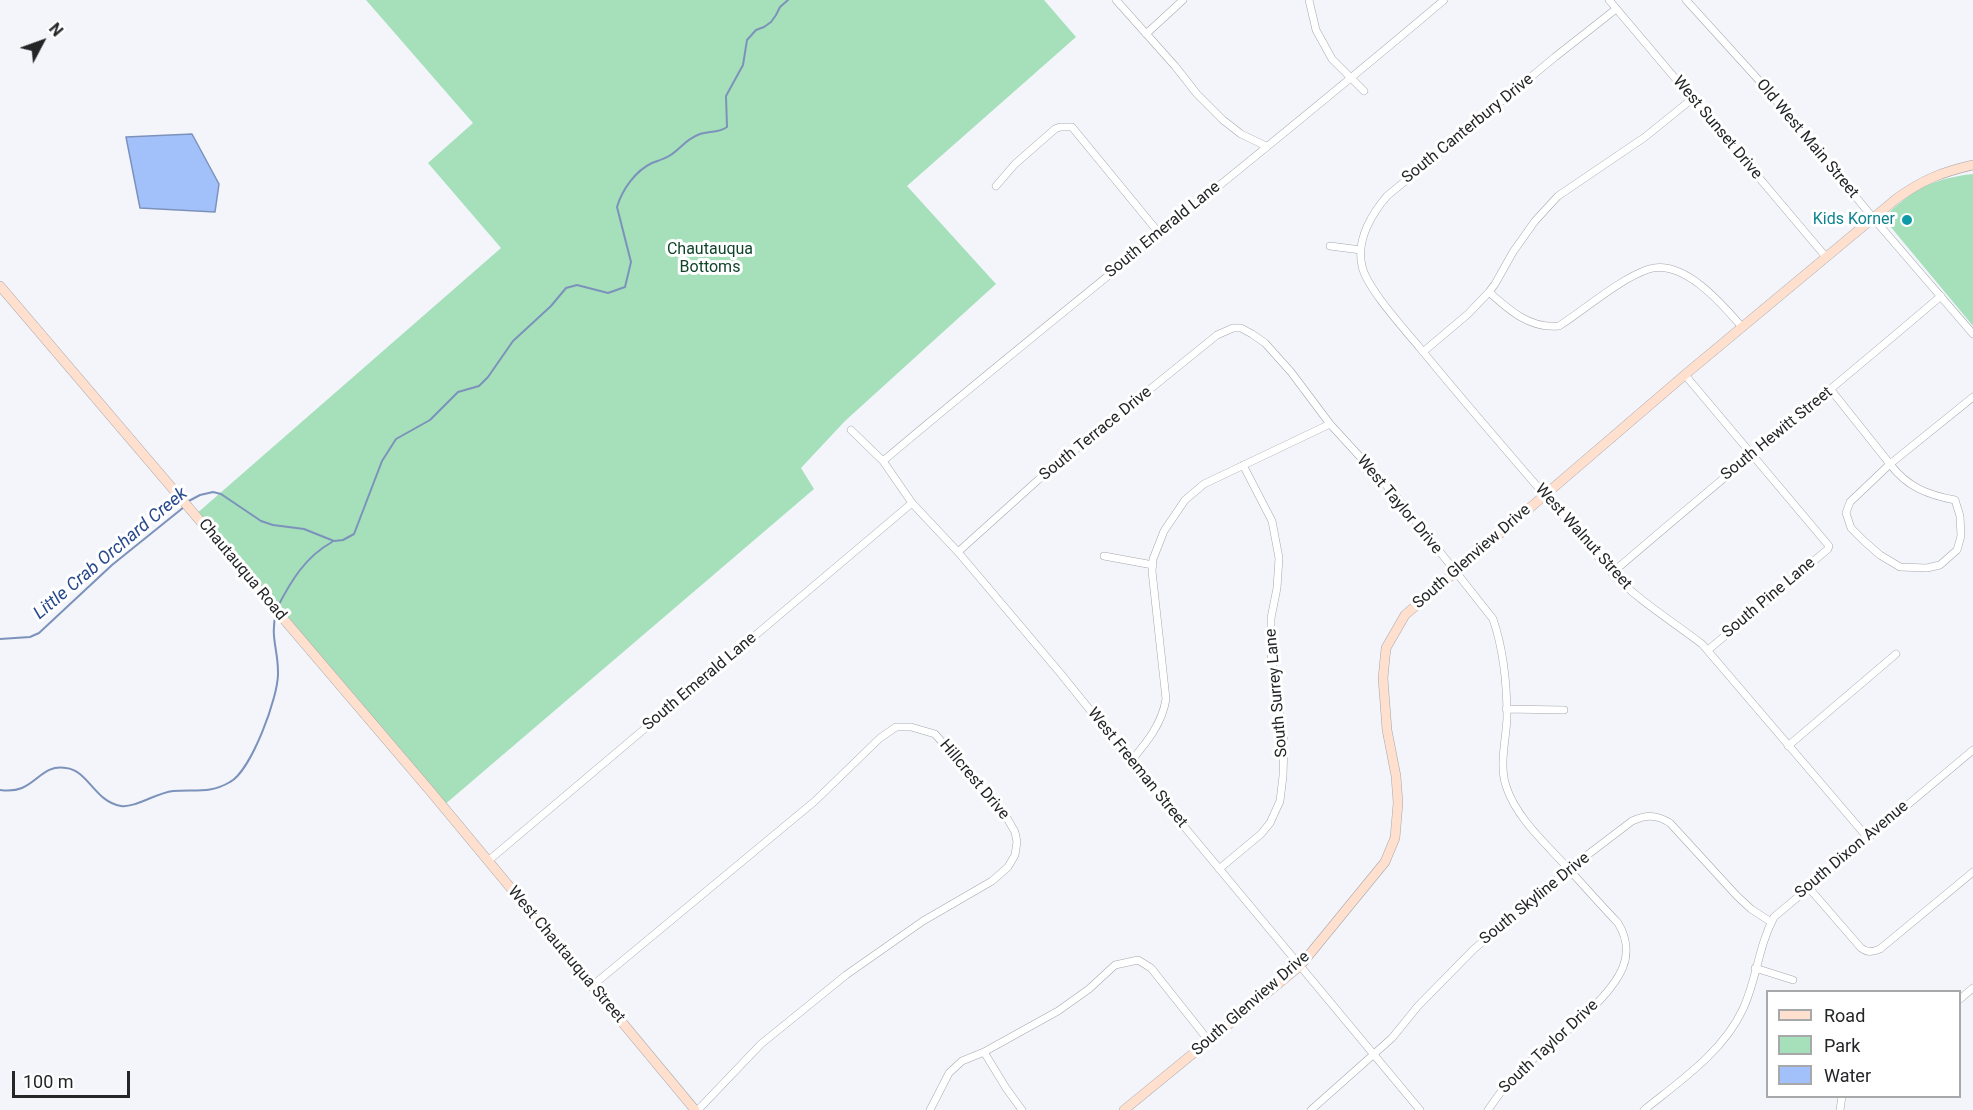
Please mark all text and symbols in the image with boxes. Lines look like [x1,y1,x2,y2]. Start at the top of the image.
north arrow [12,12,72,72]
text: N [45,19,67,40]
street label: South Canterbury Drive [1398,70,1538,188]
street label: West Sunset Drive [1668,72,1766,184]
street label: Old West Main Street [1752,76,1862,202]
street label: South Emerald Lane [1102,178,1224,282]
place label: Kids Korner [1813,210,1895,230]
marker: Kids Korner [1900,213,1914,227]
park label: Chautauqua Bottoms [667,240,753,278]
street label: South Terrace Drive [1036,383,1156,485]
street label: South Hewitt Street [1717,383,1837,485]
street label: West Taylor Drive [1352,452,1446,558]
street label: West Walnut Street [1531,480,1635,594]
water label: Little Crab Orchard Creek [30,483,192,625]
street label: South Glenview Drive [1409,501,1535,613]
street label: Chautauqua Road [194,515,290,625]
street label: South Pine Lane [1719,554,1819,642]
street label: South Surrey Lane [1262,628,1292,758]
street label: South Emerald Lane [639,629,761,735]
street label: West Freeman Street [1083,704,1191,832]
street label: Hillcrest Drive [935,736,1013,824]
street label: South Dixon Avenue [1791,797,1913,903]
street label: South Skyline Drive [1476,849,1594,949]
street label: West Chautauqua Street [503,883,629,1027]
street label: South Glenview Drive [1188,948,1314,1060]
legend [1766,990,1961,1098]
street label: South Taylor Drive [1495,996,1603,1098]
text: Road [1824,1005,1865,1026]
text: Park [1824,1035,1860,1056]
scale bar [15,1059,134,1097]
text: Water [1824,1065,1871,1086]
text: 100 m [23,1071,74,1092]

